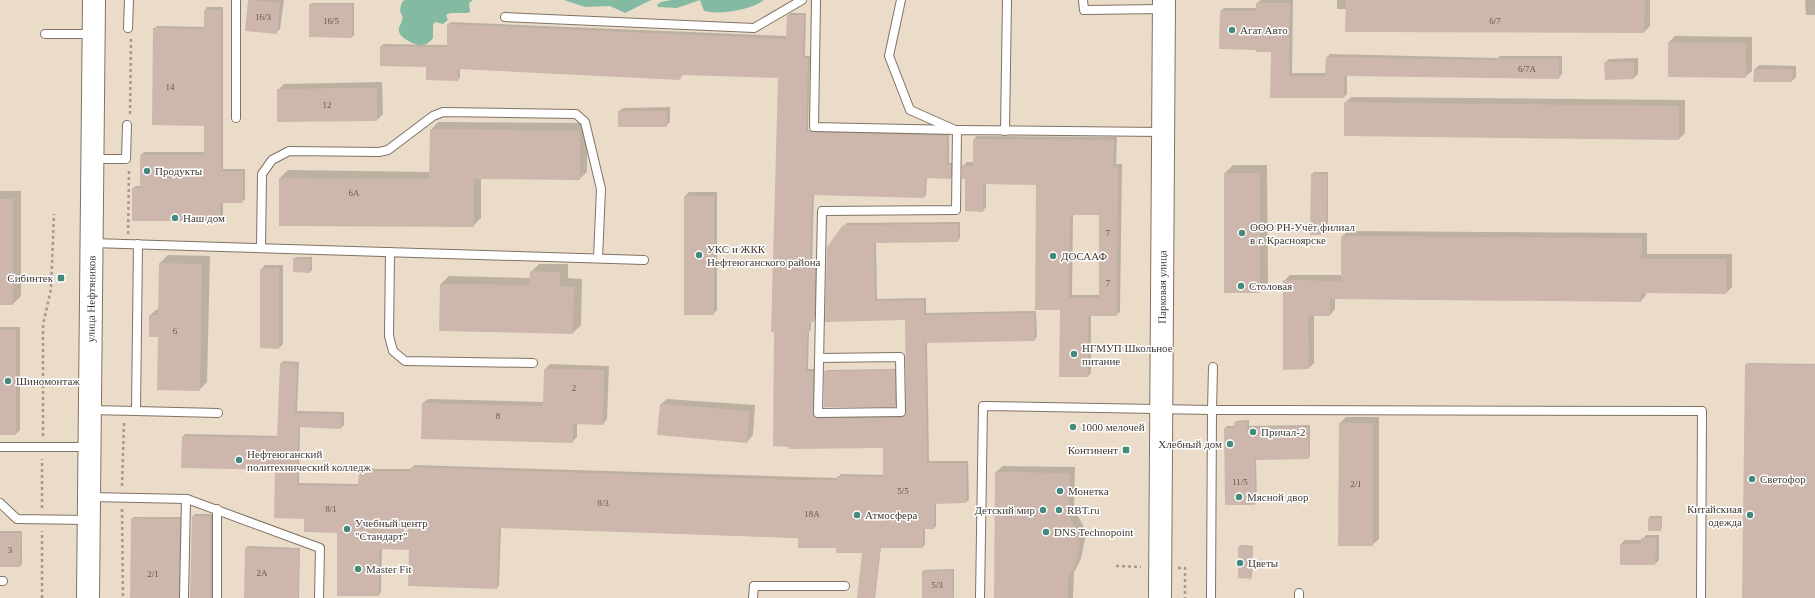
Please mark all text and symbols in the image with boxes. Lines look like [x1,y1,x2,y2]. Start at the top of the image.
house number: 16/3 [255,12,271,22]
house number: 16/5 [323,16,339,26]
house number: 6/7 [1489,16,1501,26]
place label: Агат Авто [1240,24,1288,36]
marker: Агат Авто [1227,25,1237,35]
house number: 6/7А [1518,64,1537,74]
house number: 14 [166,82,175,92]
house number: 12 [323,100,332,110]
place label: Продукты [155,165,203,177]
marker: Продукты [142,166,152,176]
house number: 6А [349,188,360,198]
place label: Наш дом [183,212,225,224]
marker: Наш дом [170,213,180,223]
place label: ООО РН-Учёт филиал в г. Красноярске [1250,221,1355,246]
house number: 7 [1106,228,1111,238]
marker: ООО РН-Учёт филиал в г. Красноярске [1237,228,1247,238]
place label: УКС и ЖКК Нефтеюганского района [707,243,821,268]
marker: УКС и ЖКК Нефтеюганского района [694,250,704,260]
place label: ДОСААФ [1061,250,1108,262]
street label: Парковая улица [1156,250,1168,324]
marker: ДОСААФ [1048,251,1058,261]
street label: улица Нефтяников [85,255,97,343]
place label: Сибинтек [7,272,54,284]
marker: Сибинтек [56,273,66,283]
house number: 7 [1106,278,1111,288]
place label: Столовая [1249,280,1292,292]
marker: Столовая [1236,281,1246,291]
house number: 6 [173,326,178,336]
place label: НГМУП Школьное питание [1082,342,1173,367]
marker: НГМУП Школьное питание [1069,349,1079,359]
place label: Шиномонтаж [16,375,80,387]
marker: Шиномонтаж [3,376,13,386]
house number: 2 [572,383,576,393]
house number: 8 [496,411,501,421]
place label: 1000 мелочей [1081,421,1145,433]
marker: 1000 мелочей [1068,422,1078,432]
place label: Причал-2 [1261,426,1306,438]
marker: Причал-2 [1248,427,1258,437]
place label: Хлебный дом [1158,438,1222,450]
marker: Хлебный дом [1225,439,1235,449]
place label: Континент [1068,444,1118,456]
marker: Континент [1121,445,1131,455]
place label: Нефтеюганский политехнический колледж [247,448,371,473]
marker: Нефтеюганский политехнический колледж [234,455,244,465]
place label: Светофор [1760,473,1806,485]
marker: Светофор [1747,474,1757,484]
house number: 11/5 [1232,477,1248,487]
house number: 2/1 [1350,479,1362,489]
place label: Монетка [1068,485,1109,497]
house number: 5/5 [897,486,909,496]
marker: Монетка [1055,486,1065,496]
place label: Мясной двор [1247,491,1309,503]
marker: Мясной двор [1234,492,1244,502]
house number: 8/3 [597,498,609,508]
place label: Китайскиая одежда [1687,503,1742,528]
house number: 8/1 [325,504,337,514]
place label: Детский мир [974,504,1035,516]
place label: RBT.ru [1067,504,1100,516]
marker: Детский мир [1038,505,1048,515]
marker: RBT.ru [1054,505,1064,515]
house number: 18А [804,509,820,519]
place label: Атмосфера [865,509,917,521]
marker: Атмосфера [852,510,862,520]
marker: Китайскиая одежда [1745,510,1755,520]
place label: Учебный центр "Стандарт" [355,517,428,542]
marker: Учебный центр "Стандарт" [342,524,352,534]
place label: DNS Technopoint [1054,526,1133,538]
marker: DNS Technopoint [1041,527,1051,537]
house number: 3 [8,545,13,555]
place label: Цветы [1248,557,1279,569]
marker: Цветы [1235,558,1245,568]
place label: Master Fit [366,563,412,575]
marker: Master Fit [353,564,363,574]
house number: 2А [257,568,268,578]
house number: 2/1 [147,569,159,579]
house number: 5/3 [931,580,943,590]

